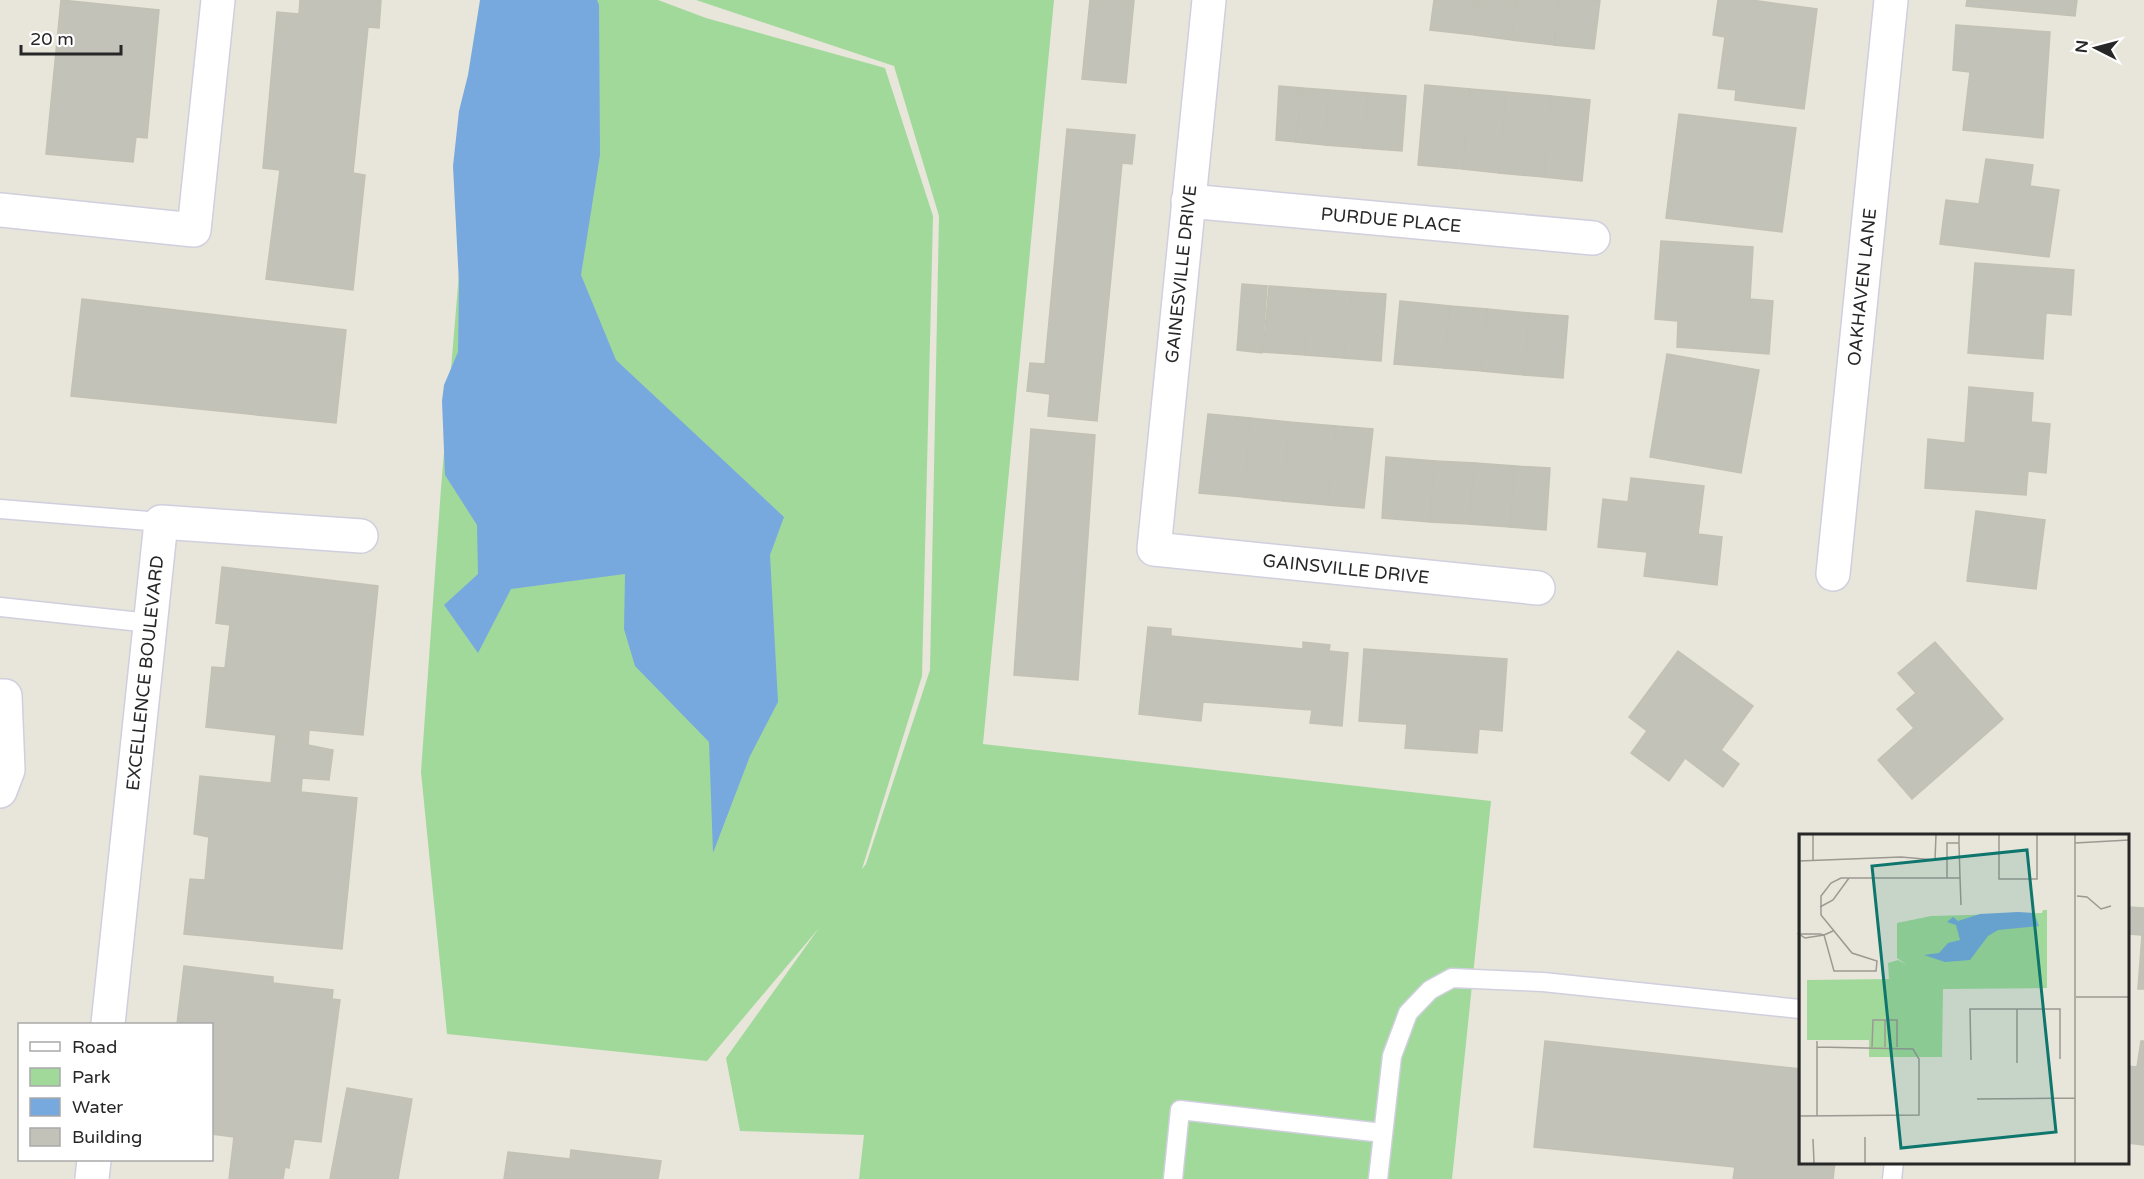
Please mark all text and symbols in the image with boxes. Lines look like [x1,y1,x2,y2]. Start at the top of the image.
scale bar [21,18,122,56]
north arrow [2066,18,2126,78]
text: 20 m [30,28,74,50]
text: N [2071,39,2093,54]
street label: GAINESVILLE DRIVE [1161,184,1201,364]
street label: PURDUE PLACE [1320,203,1462,237]
street label: OAKHAVEN LANE [1843,207,1881,367]
street label: GAINSVILLE DRIVE [1262,549,1430,589]
street label: EXCELLENCE BOULEVARD [122,554,168,792]
inset map [1799,834,2129,1164]
legend [18,1023,213,1161]
text: Road [72,1036,117,1058]
text: Park [72,1066,111,1088]
text: Water [72,1096,123,1118]
text: Building [72,1126,142,1148]

